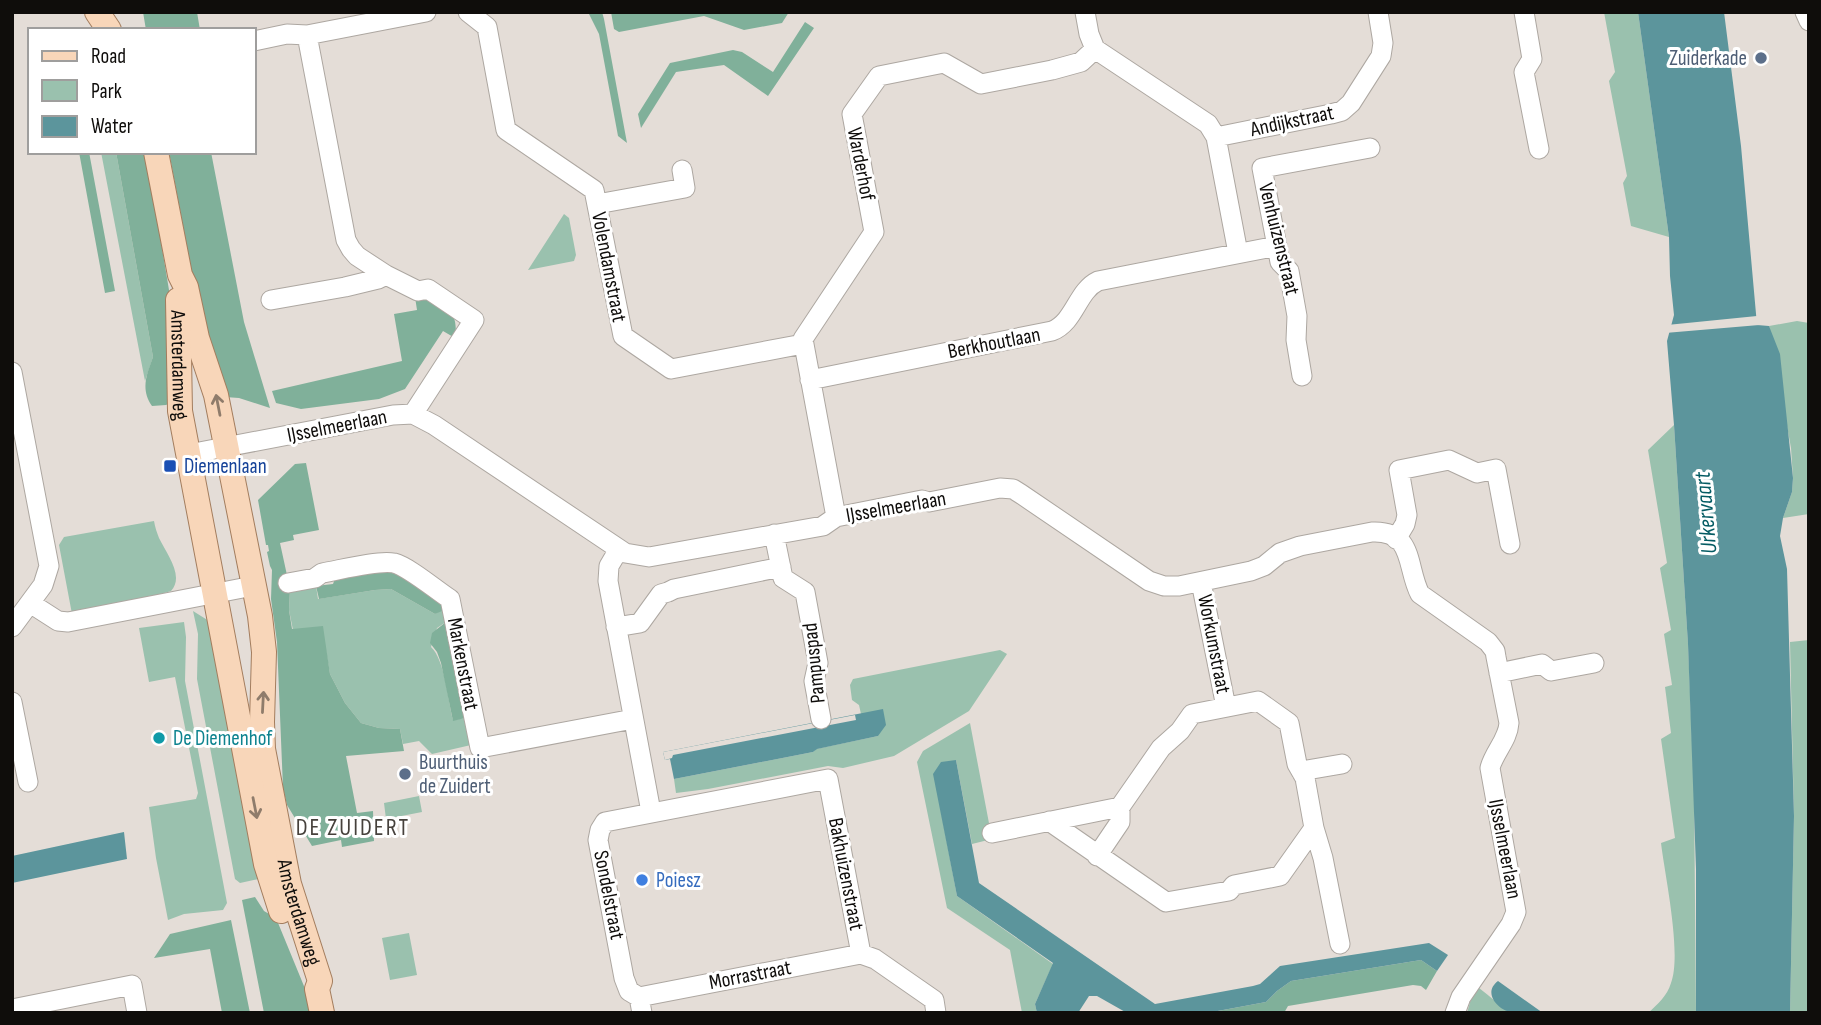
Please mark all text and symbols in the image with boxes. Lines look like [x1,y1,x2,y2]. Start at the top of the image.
legend [28,28,256,154]
text: Road [91,44,126,69]
place label: Zuiderkade [1669,46,1747,71]
marker: Zuiderkade [1753,50,1769,66]
text: Park [91,79,122,104]
street label: Andijkstraat [1247,100,1336,142]
text: Water [91,114,133,139]
street label: Warderhof [842,125,880,204]
street label: Venhuizenstraat [1253,180,1305,298]
street label: Volendamstraat [586,210,632,324]
street label: Amsterdamweg [166,309,194,422]
street label: Berkhoutlaan [946,322,1042,364]
one-way arrow [211,394,225,417]
street label: IJsselmeerlaan [285,404,389,448]
place label: Diemenlaan [184,454,267,479]
marker: Diemenlaan [162,458,178,474]
water label: Urkervaart [1688,470,1724,555]
street label: IJsselmeerlaan [844,486,948,528]
street label: Workumstraat [1192,592,1236,696]
street label: Markenstraat [442,616,484,712]
street label: Pampuspad [797,622,831,704]
one-way arrow [256,691,269,714]
place label: De Diemenhof [173,726,273,751]
marker: De Diemenhof [151,730,167,746]
place label: Buurthuis de Zuidert [419,750,491,799]
marker: Buurthuis de Zuidert [397,766,413,782]
one-way arrow [249,796,263,819]
street label: IJsselmeerlaan [1483,797,1527,901]
district label: DE ZUIDERT [296,813,410,842]
street label: Bakhuizenstraat [823,816,869,932]
street label: Sondelstraat [588,848,630,942]
street label: Amsterdamweg [272,856,327,969]
place label: Poiesz [656,868,701,893]
marker: Poiesz [634,872,650,888]
street label: Morrastraat [707,955,793,995]

